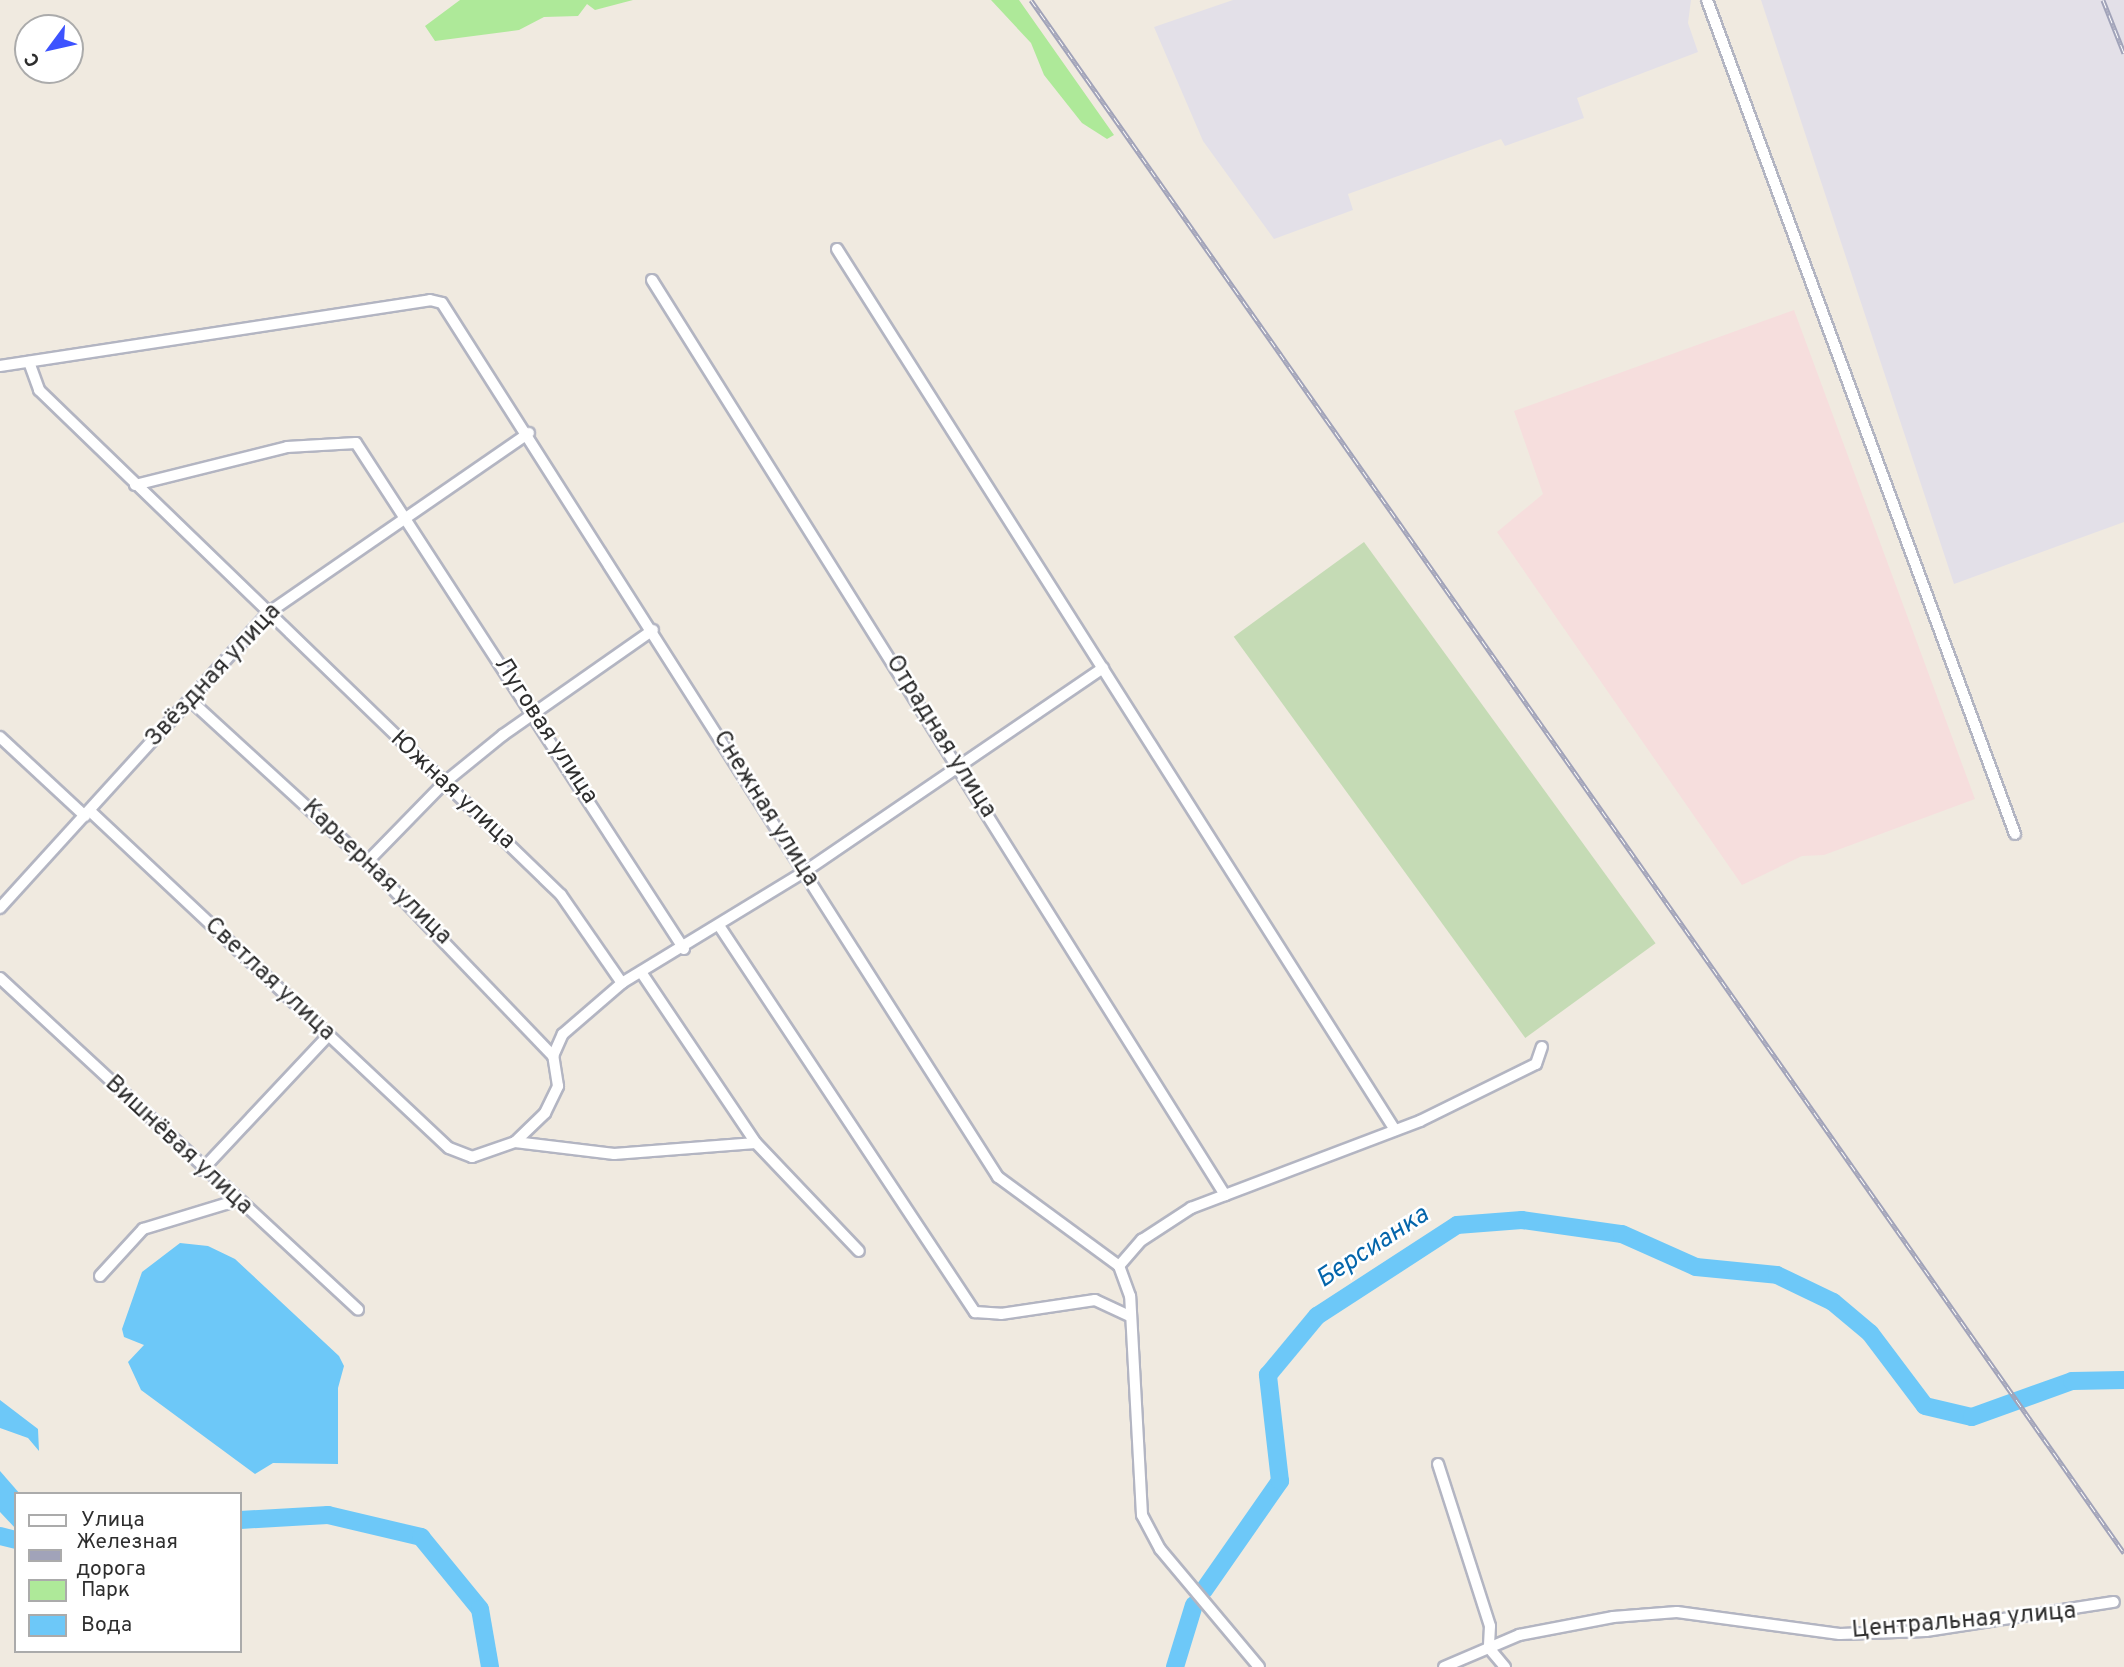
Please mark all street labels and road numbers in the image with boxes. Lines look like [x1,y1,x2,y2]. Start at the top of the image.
street label: Звёздная улица [140,598,288,754]
street label: Отрадная улица [878,650,1002,824]
street label: Луговая улица [487,652,603,810]
street label: Южная улица [383,726,521,856]
street label: Снежная улица [706,726,824,892]
street label: Карьерная улица [295,794,457,952]
street label: Светлая улица [198,912,340,1048]
street label: Вишнёвая улица [98,1070,258,1222]
street label: Центральная улица [1851,1598,2077,1646]

